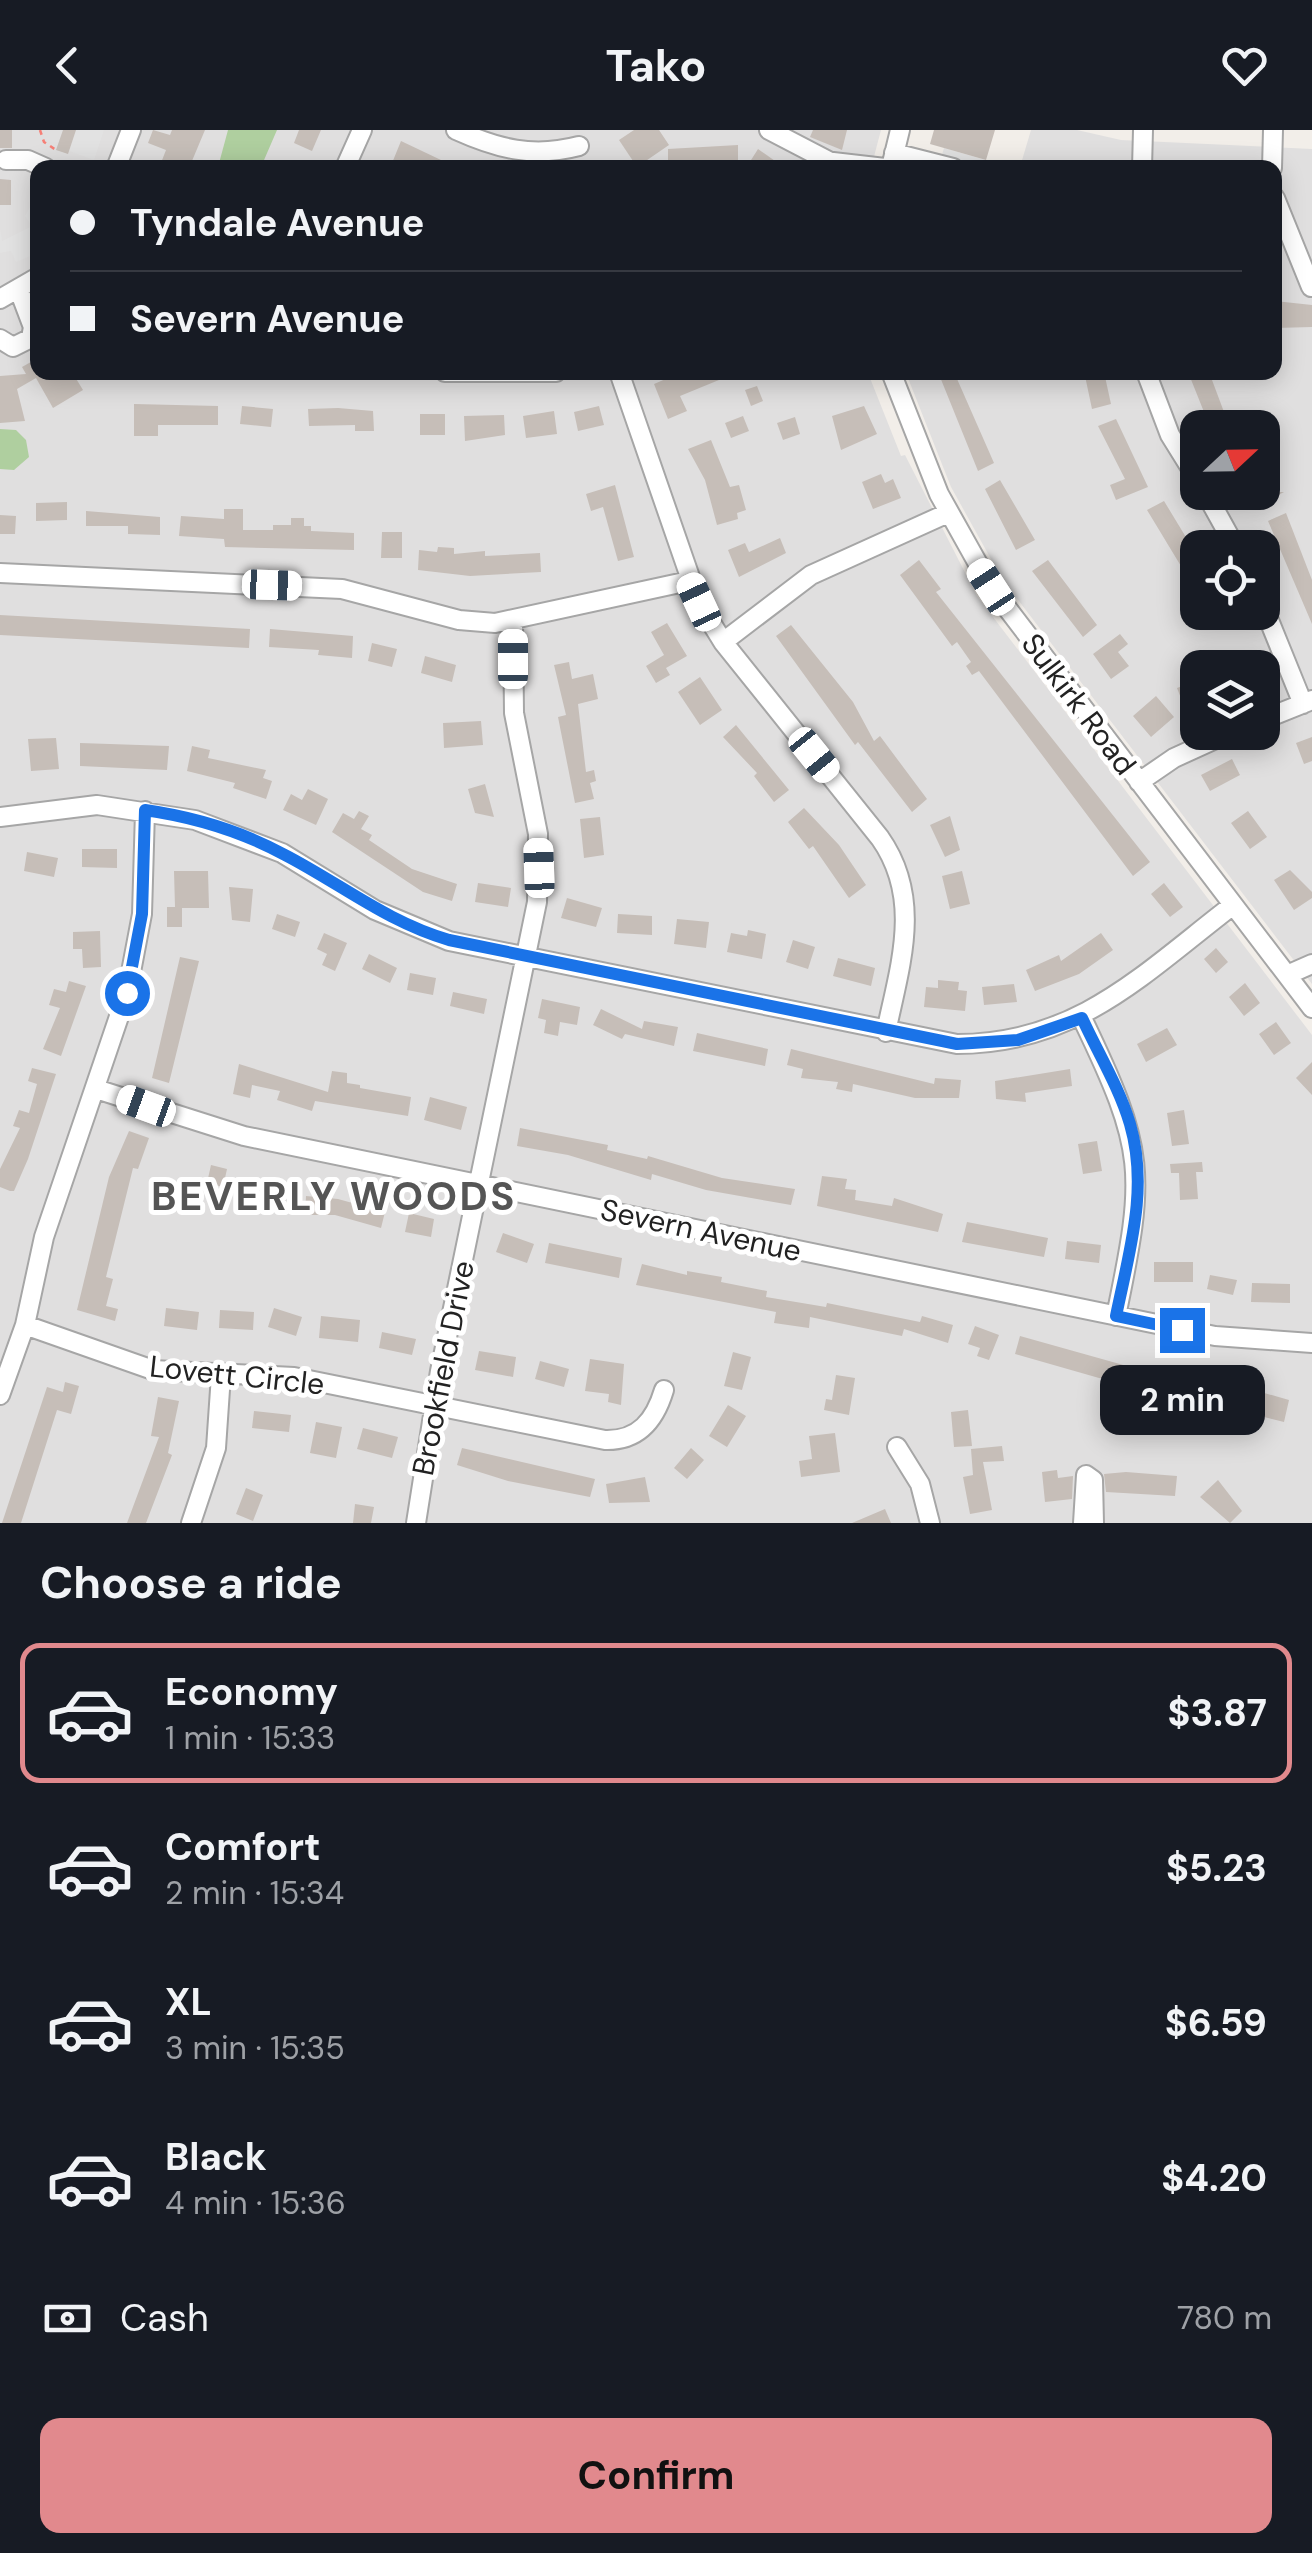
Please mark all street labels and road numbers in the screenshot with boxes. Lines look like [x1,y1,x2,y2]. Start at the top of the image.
street label: Sulkirk Road [1013,625,1145,783]
street label: Severn Avenue [597,1190,805,1270]
street label: Brookfield Drive [403,1257,483,1479]
street label: Lovett Circle [148,1346,326,1404]

